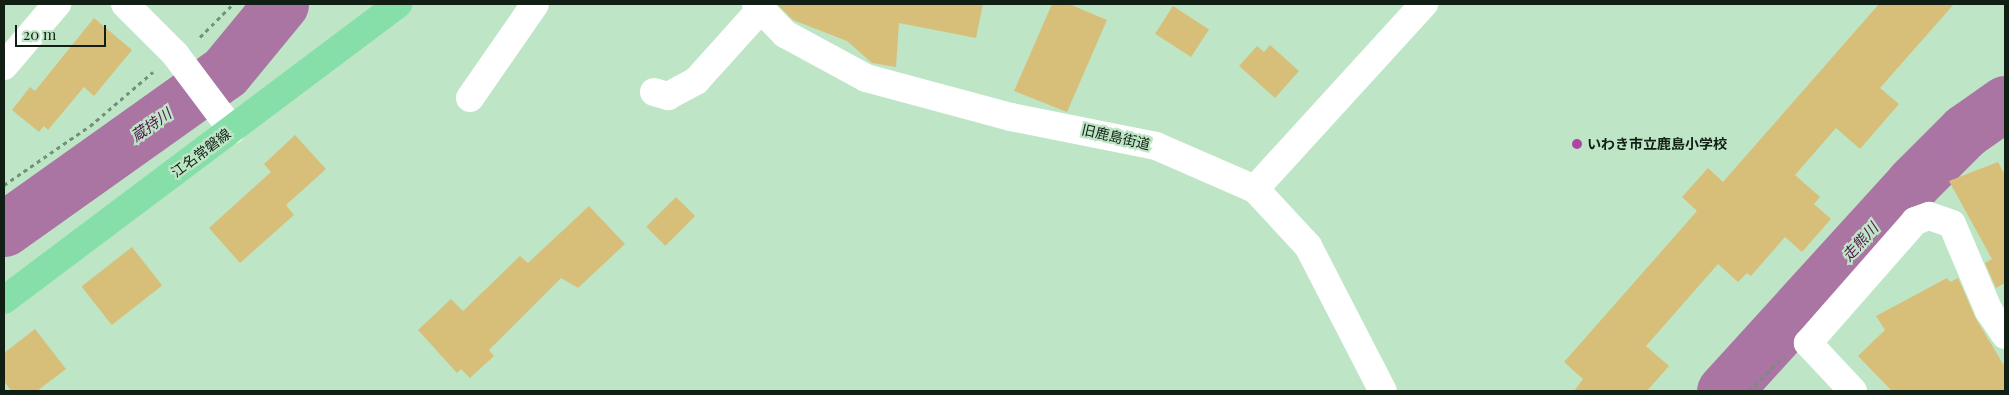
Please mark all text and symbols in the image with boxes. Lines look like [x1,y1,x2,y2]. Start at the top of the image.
scale bar [18,15,109,47]
text: 20 m [23,24,56,44]
water label: 蔵持川 [127,105,175,145]
street label: 旧鹿島街道 [1080,121,1152,153]
street label: 江名常磐線 [168,125,234,181]
place label: いわき市立鹿島小学校 [1587,136,1727,152]
marker: いわき市立鹿島小学校 [1571,138,1583,150]
water label: 走熊川 [1838,219,1882,265]

